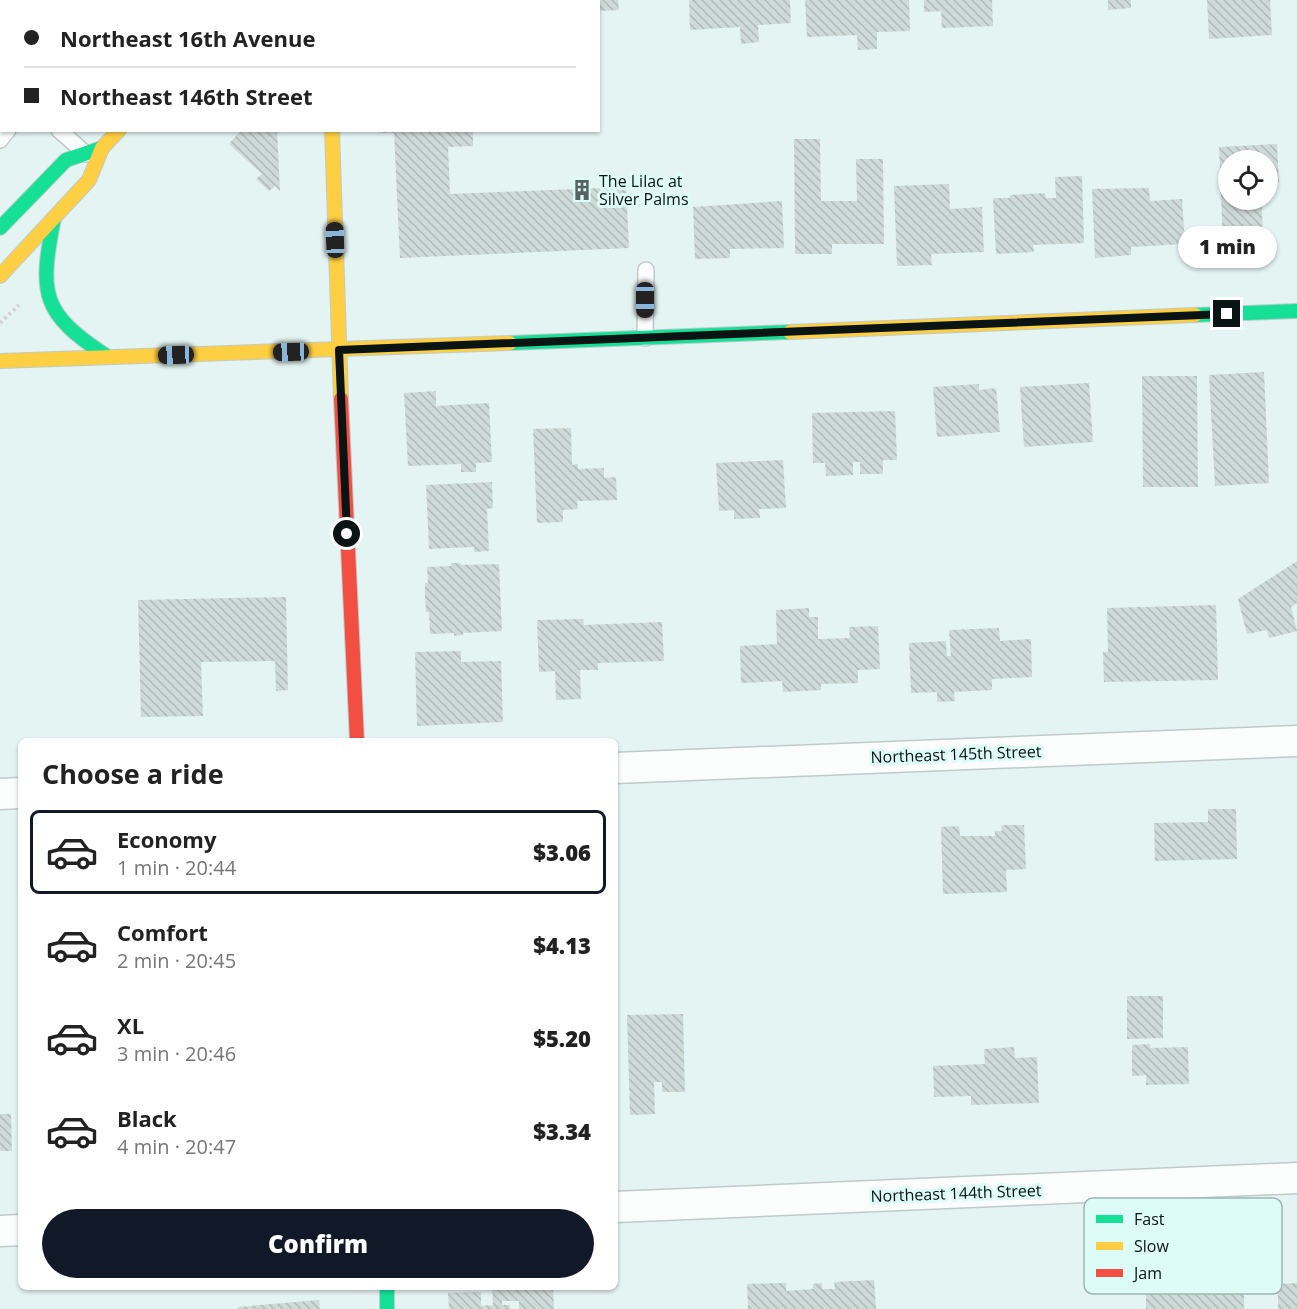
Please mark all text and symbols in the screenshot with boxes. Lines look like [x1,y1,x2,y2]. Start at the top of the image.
text: Northeast 16th Avenue [60,23,315,53]
text: Northeast 146th Street [60,81,313,111]
map controls [1218,150,1278,210]
button: locate [1218,150,1278,210]
place label: The Lilac at Silver Palms [599,170,689,210]
building icon: The Lilac at Silver Palms [570,178,594,202]
car [325,222,345,258]
callout: 1 min [1178,227,1276,269]
text: 1 min [1199,233,1256,260]
car [636,282,654,318]
route end [1213,300,1240,327]
car [273,342,309,362]
car [158,345,194,365]
route start [333,520,360,547]
street label: Northeast 145th Street [870,740,1042,768]
text: Choose a ride [42,755,224,792]
text: Economy [117,824,216,854]
icon: car [45,825,99,879]
text: $3.06 [533,837,591,867]
text: 1 min · 20:44 [117,854,236,881]
text: Comfort [117,917,208,947]
icon: car [45,918,99,972]
text: $4.13 [533,930,591,960]
text: 2 min · 20:45 [117,947,236,974]
text: XL [117,1010,144,1040]
icon: car [45,1011,99,1065]
text: $5.20 [533,1023,591,1053]
text: 3 min · 20:46 [117,1040,236,1067]
text: Black [117,1103,177,1133]
icon: car [45,1104,99,1158]
text: $3.34 [533,1116,591,1146]
text: 4 min · 20:47 [117,1133,236,1160]
street label: Northeast 144th Street [870,1179,1042,1207]
legend [1084,1198,1282,1294]
text: Fast [1134,1208,1165,1230]
button: Confirm [42,1209,594,1278]
text: Slow [1134,1235,1169,1257]
text: Jam [1132,1262,1162,1284]

